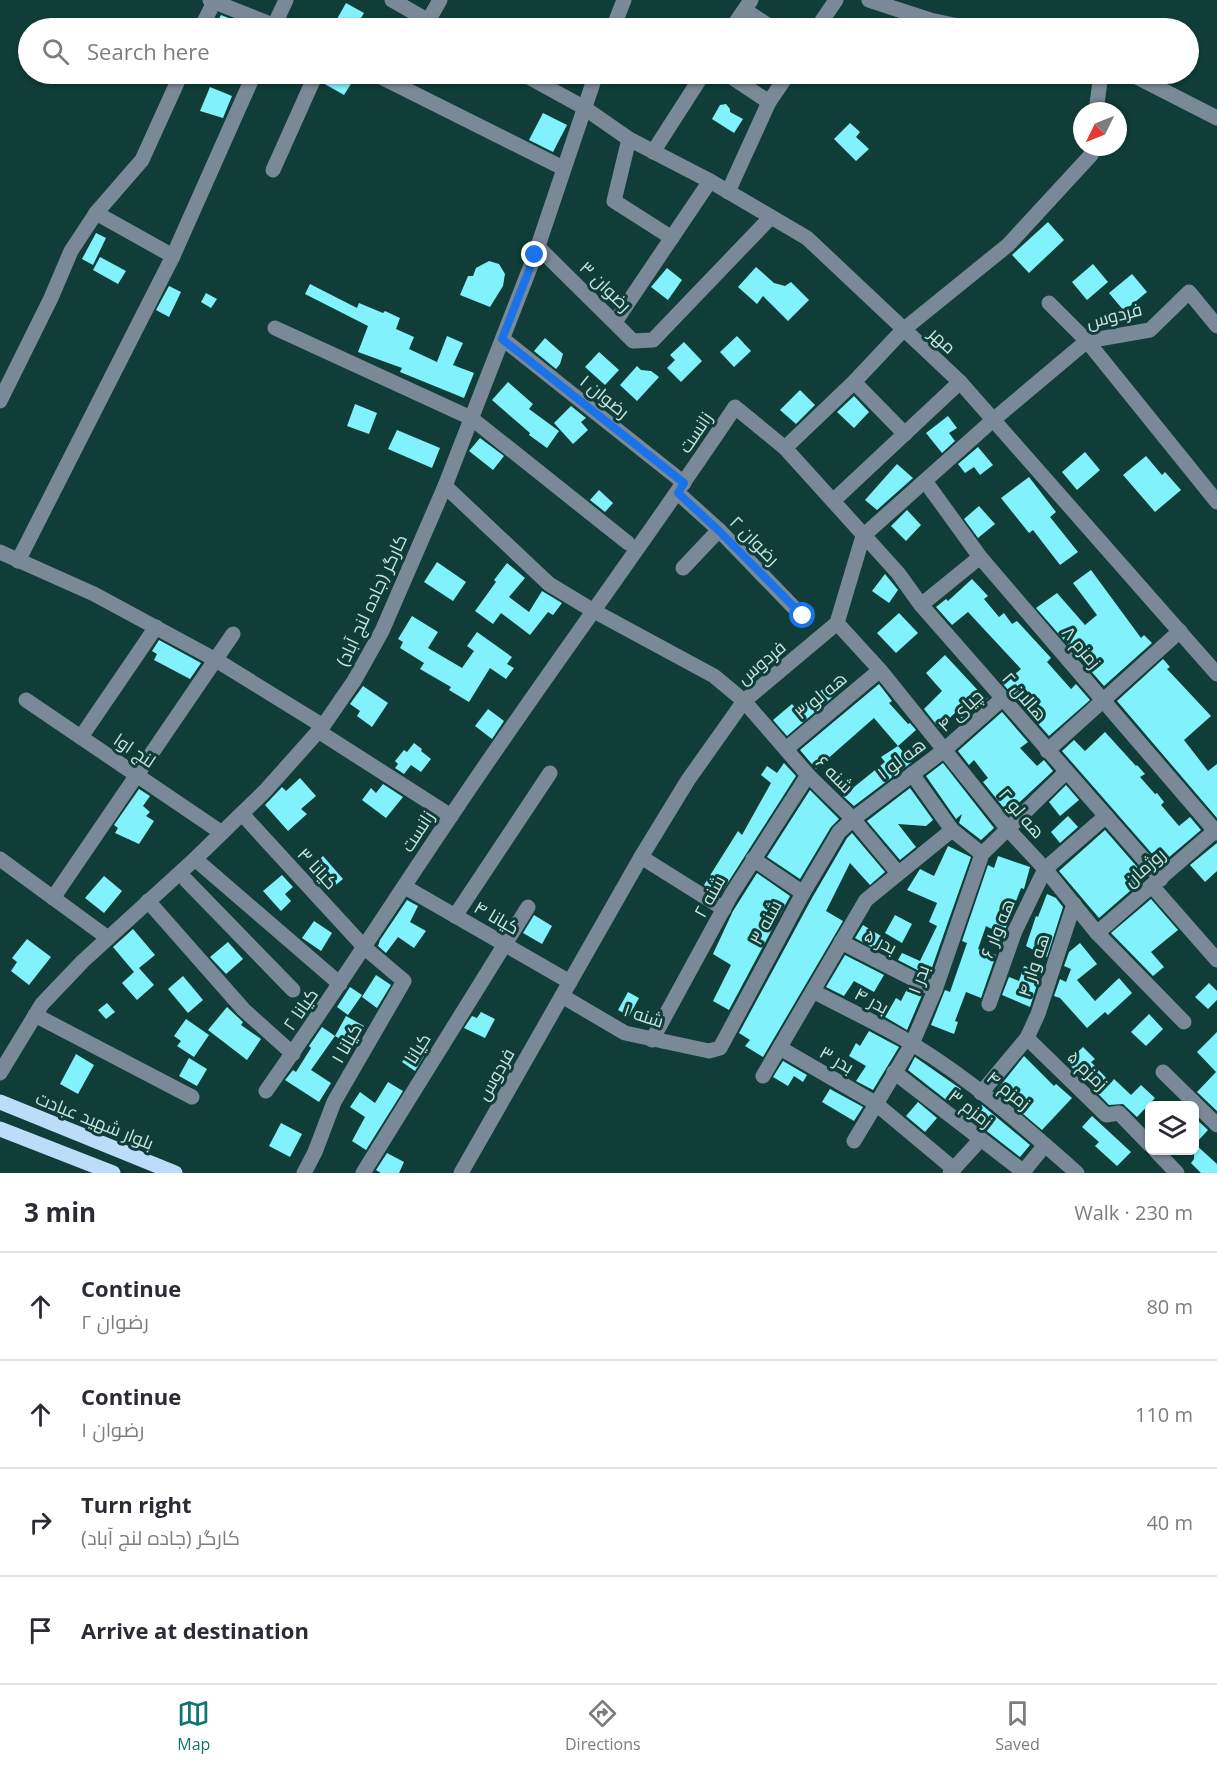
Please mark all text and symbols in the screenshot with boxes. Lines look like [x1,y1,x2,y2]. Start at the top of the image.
search box [18,18,1199,84]
icon: search [39,35,72,68]
text: Search here [87,36,210,66]
north arrow [1073,102,1127,156]
route end [521,241,547,267]
street label: رضوان ۳ [575,255,637,317]
street label: فردوس [1084,297,1144,333]
street label: مهر [924,321,962,359]
street label: رضوان ۱ [575,369,635,423]
street label: زانست [673,407,717,457]
street label: رضوان ۲ [725,510,785,570]
street label: کارگر (جاده لنج آباد) [330,530,413,670]
route start [789,602,815,628]
street label: زمزم ۸ [1056,621,1107,674]
street label: فردوس [732,635,790,689]
street label: هه لو ۳ [789,666,851,724]
street label: هالان ۲ [997,666,1053,726]
street label: چیای ۴ [932,683,989,738]
street label: لنج اوا [109,727,161,774]
street label: هه لو ۱ [872,732,930,784]
street label: شنه ۶ [811,750,859,798]
street label: هه لو ۲ [994,783,1050,843]
street label: زانست [395,806,439,856]
street label: کیانا ۳ [293,842,343,894]
street label: روژمان [1118,842,1170,892]
street label: شنه ۲ [688,871,730,921]
street label: کیانا ۴ [470,894,524,940]
street label: شنه ۳ [743,895,787,949]
street label: هه وار ۶ [974,895,1020,961]
street label: بدر ۵ [861,923,901,959]
street label: هه وار ۴ [1011,930,1055,1000]
street label: بدر ۱ [902,961,934,997]
street label: بدر ۴ [851,981,893,1019]
street label: کیانا ۲ [277,983,323,1035]
street label: شنه ۱ [621,997,667,1033]
street label: کیانا ۱ [325,1019,367,1067]
street label: کیانا [398,1028,436,1068]
street label: بدر ۳ [815,1040,859,1078]
street label: فردوس [470,1043,520,1105]
street label: زمزم ۵ [1062,1045,1113,1096]
street label: زمزم ۴ [982,1065,1036,1116]
street label: زمزم ۳ [943,1083,998,1134]
street label: بلوار شهید عبادت [32,1085,158,1155]
map controls [1145,1101,1199,1155]
button: layers [1145,1101,1199,1155]
text: 3 min [24,1194,96,1230]
text: Walk · 230 m [1074,1199,1193,1226]
text: Continue [81,1273,181,1303]
icon: ahead [24,1290,57,1323]
text: 80 m [1146,1293,1193,1320]
text: رضوان ۲ [81,1308,149,1335]
text: Continue [81,1381,181,1411]
icon: ahead [24,1398,57,1431]
text: 110 m [1135,1401,1193,1428]
text: رضوان ۱ [81,1416,144,1443]
text: Turn right [81,1489,192,1519]
icon: right [24,1506,57,1539]
text: 40 m [1146,1509,1193,1536]
text: کارگر (جاده لنج آباد) [81,1524,240,1551]
icon: arrive [24,1614,57,1647]
text: Arrive at destination [81,1615,309,1645]
tab: Map [177,1697,210,1755]
tab: Directions [565,1697,641,1755]
tab: Saved [995,1697,1040,1755]

